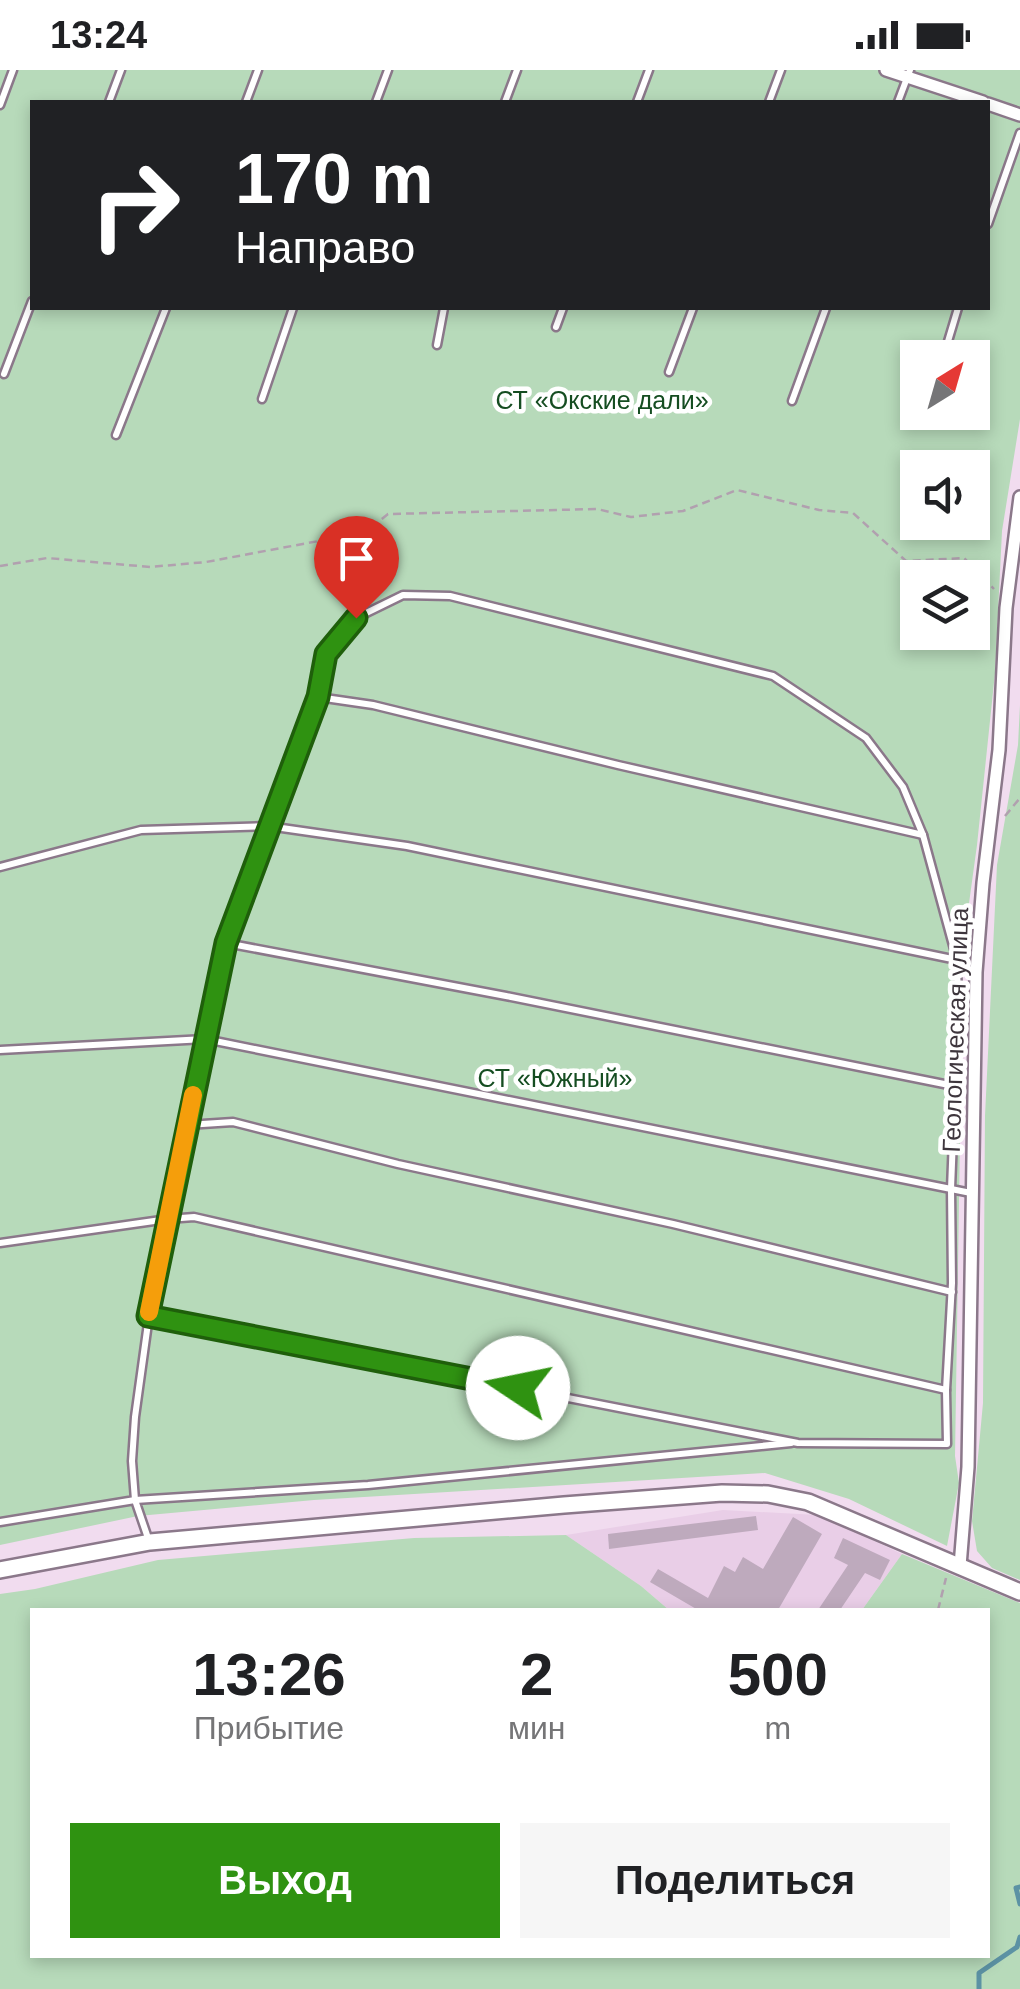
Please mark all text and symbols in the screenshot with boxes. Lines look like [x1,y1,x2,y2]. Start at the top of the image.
text: 13:24 [50,14,147,56]
icon: right [70,140,200,270]
text: 170 m [235,140,433,218]
text: Направо [235,222,415,273]
north arrow [900,340,990,430]
map controls [900,340,990,650]
park label: СТ «Окские дали» [495,386,709,414]
button: sound [900,450,990,540]
pin [314,516,399,619]
icon: arrive [329,531,384,586]
button: layers [900,560,990,650]
street label: Геологическая улица [937,907,973,1153]
park label: СТ «Южный» [478,1064,632,1092]
position arrow [466,1336,570,1440]
text: 13:26 [192,1641,346,1708]
text: 2 [520,1641,553,1708]
text: 500 [728,1641,828,1708]
text: Прибытие [194,1710,344,1746]
text: мин [508,1710,565,1746]
text: m [764,1710,791,1746]
button: Выход [70,1823,500,1938]
button: Поделиться [520,1823,950,1938]

